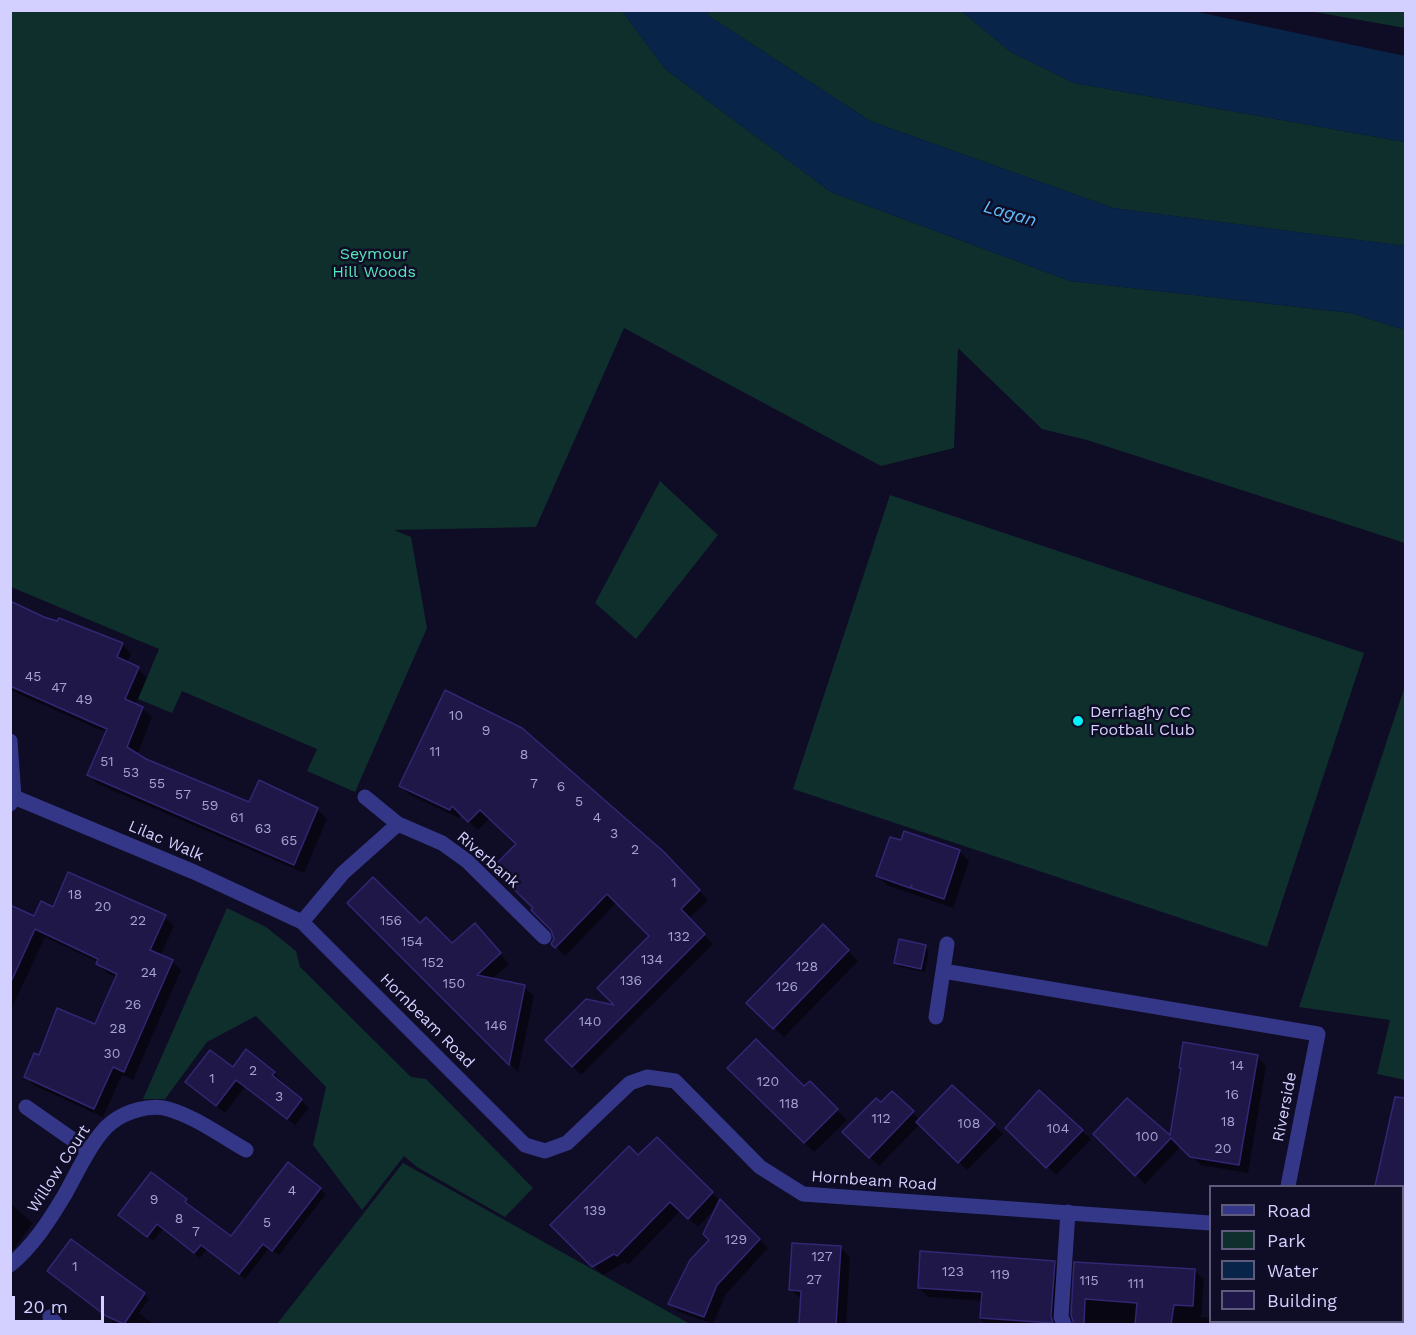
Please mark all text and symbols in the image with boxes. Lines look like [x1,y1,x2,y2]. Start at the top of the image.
water label: Lagan [981,196,1039,232]
park label: Seymour Hill Woods [332,244,416,282]
house number: 45 [25,669,41,685]
house number: 47 [51,680,67,696]
house number: 49 [75,692,93,708]
place label: Derriaghy CC Football Club [1090,702,1195,740]
house number: 10 [449,708,463,724]
marker: Derriaghy CC Football Club [1071,714,1085,728]
house number: 9 [482,723,490,739]
house number: 11 [430,744,440,760]
house number: 8 [520,747,528,763]
house number: 51 [100,754,114,770]
house number: 53 [123,765,139,781]
house number: 55 [149,776,165,792]
house number: 7 [530,776,538,792]
house number: 6 [557,779,565,795]
house number: 57 [175,787,191,803]
house number: 5 [575,794,583,810]
house number: 59 [202,798,218,814]
house number: 61 [230,810,244,826]
house number: 4 [593,810,601,826]
street label: Lilac Walk [125,817,207,865]
house number: 63 [255,821,271,837]
house number: 3 [610,826,618,842]
street label: Riverbank [453,828,523,892]
house number: 65 [281,833,297,849]
house number: 2 [631,842,639,858]
house number: 1 [671,875,677,891]
house number: 18 [68,887,82,903]
house number: 20 [95,899,111,915]
house number: 22 [130,913,146,929]
house number: 156 [380,913,402,929]
house number: 132 [668,929,690,945]
house number: 154 [401,934,423,950]
house number: 134 [641,952,663,968]
house number: 152 [422,955,444,971]
house number: 128 [796,959,818,975]
house number: 24 [141,965,157,981]
street label: Hornbeam Road [376,970,478,1072]
house number: 136 [620,973,642,989]
house number: 150 [443,976,465,992]
house number: 126 [776,979,798,995]
house number: 26 [125,997,141,1013]
house number: 140 [579,1014,601,1030]
house number: 146 [485,1018,507,1034]
house number: 28 [110,1021,126,1037]
house number: 30 [104,1046,120,1062]
house number: 14 [1230,1058,1244,1074]
house number: 2 [249,1063,257,1079]
house number: 1 [209,1071,215,1087]
street label: Riverside [1269,1071,1301,1143]
house number: 120 [757,1074,779,1090]
house number: 16 [1225,1087,1239,1103]
house number: 3 [275,1089,283,1105]
house number: 118 [779,1096,799,1112]
house number: 112 [871,1111,891,1127]
house number: 18 [1221,1114,1235,1130]
house number: 108 [958,1116,980,1132]
house number: 104 [1047,1121,1069,1137]
street label: Willow Court [23,1122,95,1216]
house number: 100 [1136,1129,1158,1145]
house number: 20 [1215,1141,1231,1157]
street label: Hornbeam Road [811,1167,937,1195]
house number: 4 [288,1183,296,1199]
legend [1209,1185,1404,1323]
house number: 9 [150,1192,158,1208]
text: Road [1267,1200,1311,1221]
house number: 139 [584,1203,606,1219]
house number: 8 [175,1211,183,1227]
house number: 5 [263,1215,271,1231]
house number: 7 [192,1224,200,1240]
text: Park [1267,1230,1306,1251]
house number: 129 [725,1232,747,1248]
house number: 127 [811,1249,833,1265]
house number: 1 [72,1259,78,1275]
text: Water [1267,1260,1319,1281]
house number: 123 [942,1264,964,1280]
house number: 119 [990,1267,1010,1283]
house number: 27 [806,1272,822,1288]
house number: 115 [1079,1273,1099,1289]
house number: 111 [1128,1276,1144,1292]
scale bar [15,1284,106,1322]
text: Building [1267,1290,1337,1311]
text: 20 m [23,1296,68,1317]

